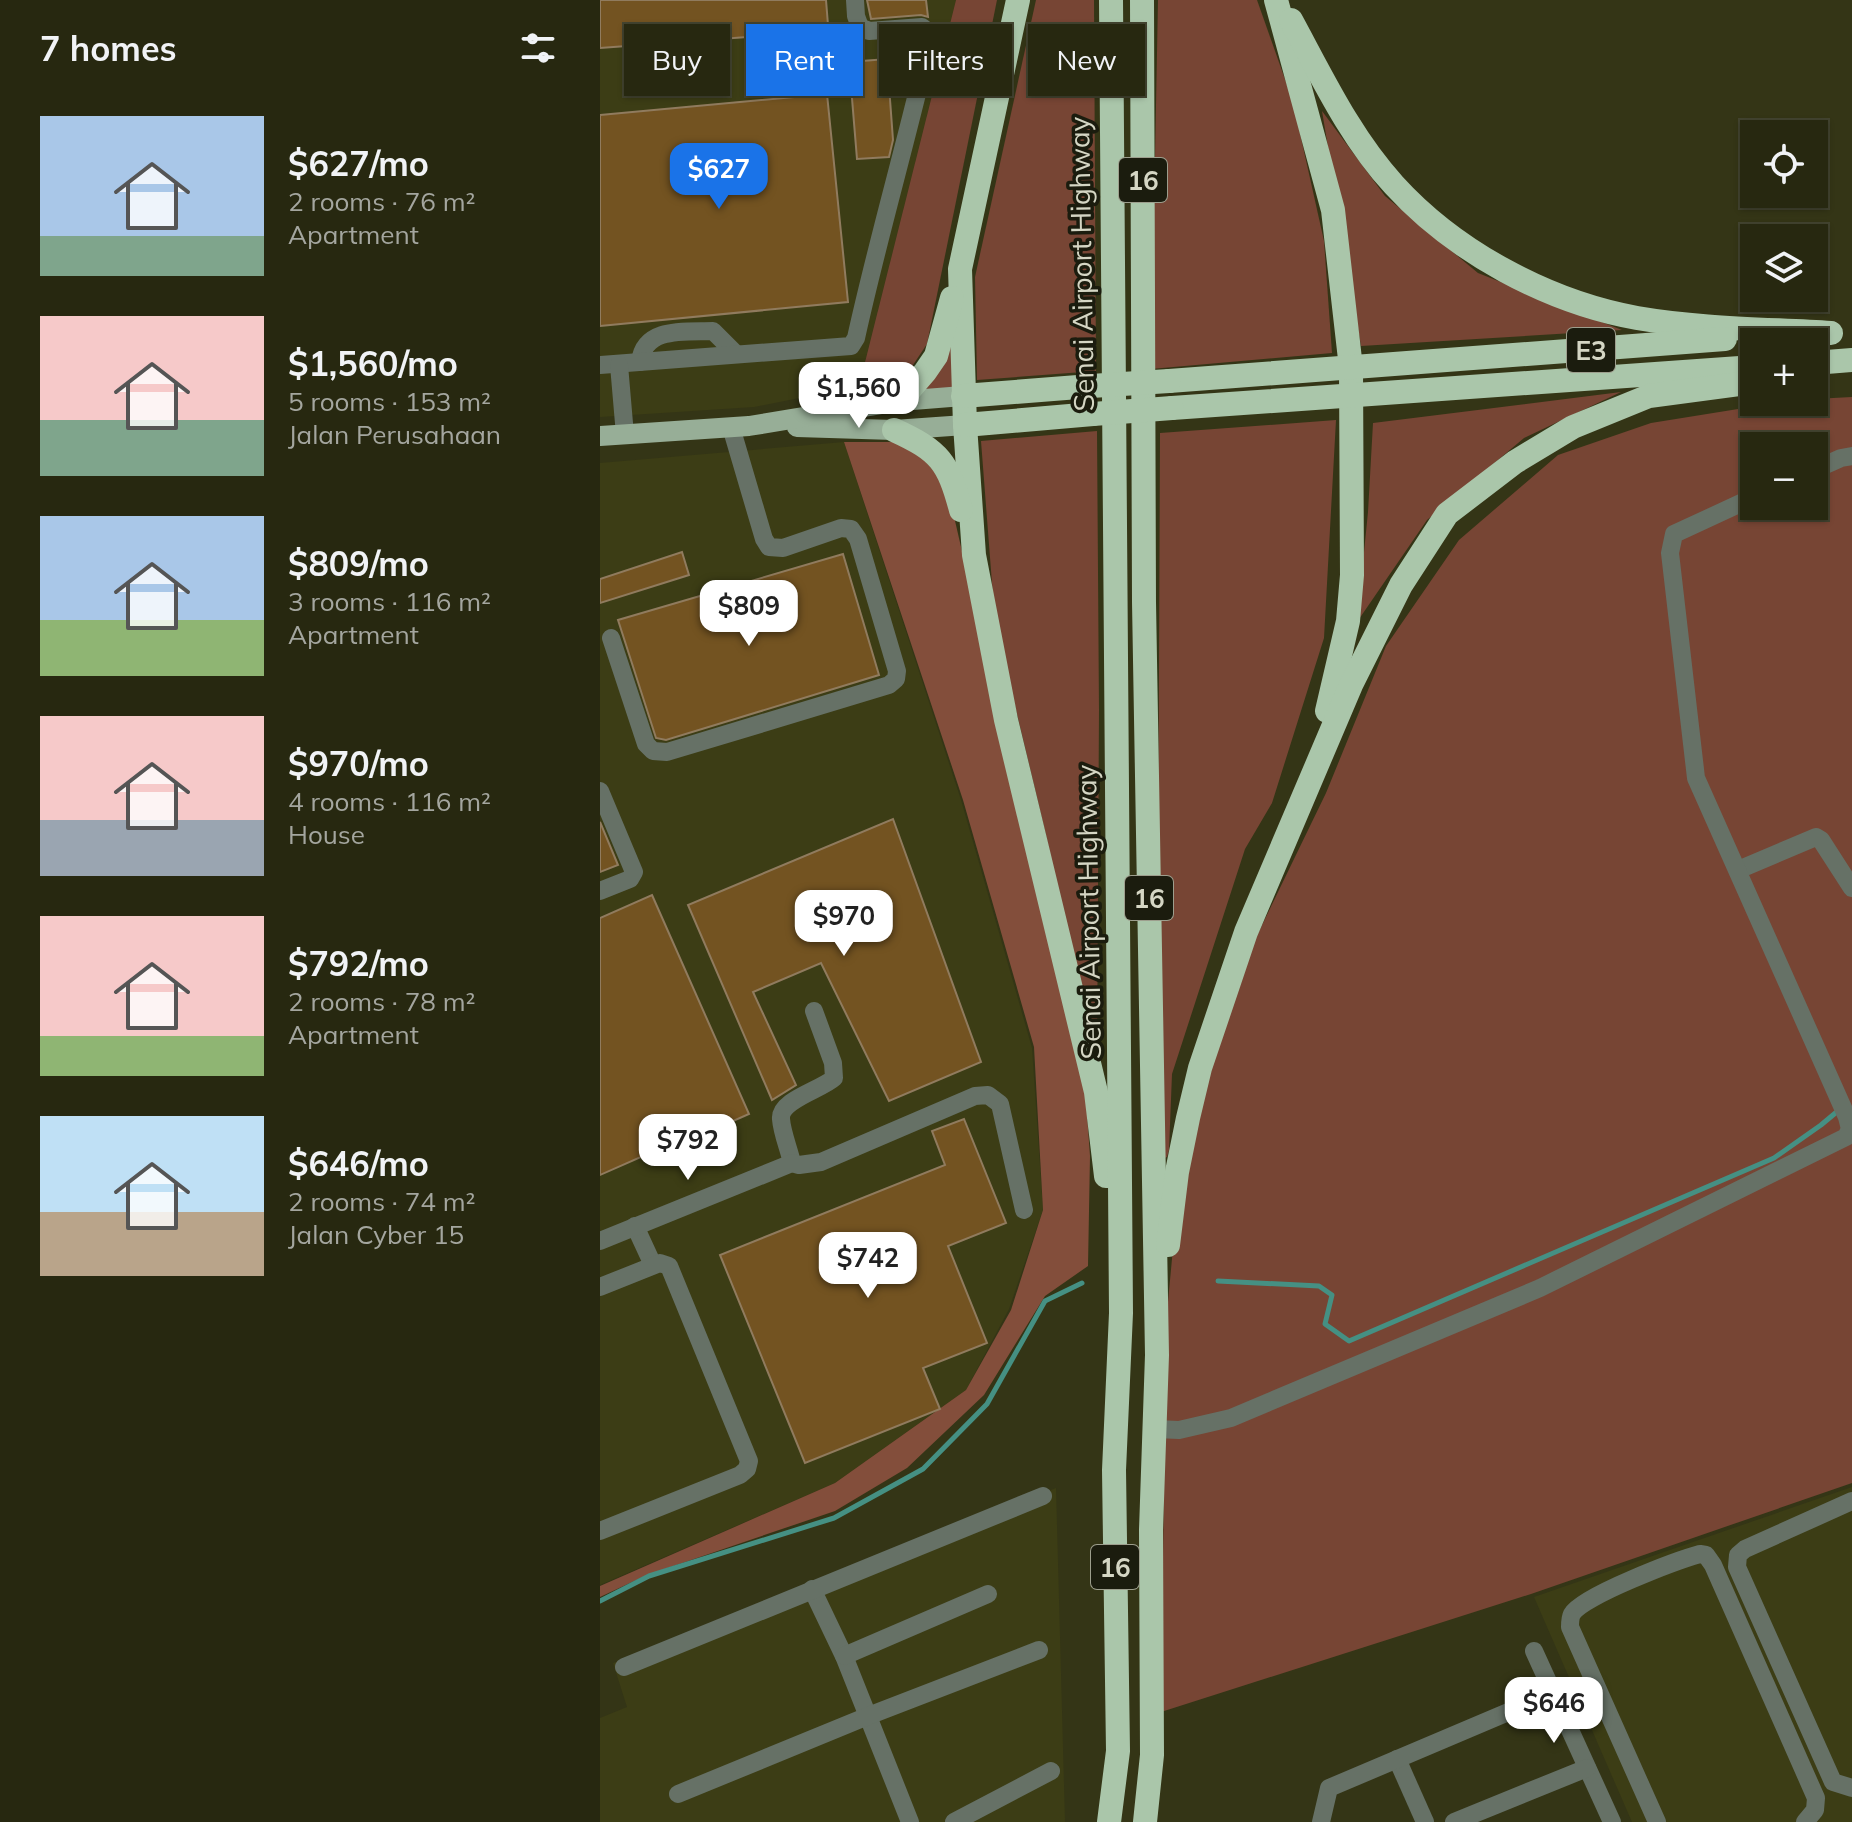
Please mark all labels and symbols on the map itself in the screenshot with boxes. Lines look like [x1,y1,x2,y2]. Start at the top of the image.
street label: Senai Airport Highway [1061,116,1101,412]
pin: $627 [672,143,766,211]
road number: 16 [1119,158,1167,202]
road number: E3 [1567,328,1615,372]
pin: $1,560 [794,362,924,430]
pin: $809 [702,580,796,648]
street label: Senai Airport Highway [1068,764,1108,1060]
road number: 16 [1125,876,1173,920]
pin: $970 [797,890,891,958]
pin: $792 [641,1114,735,1182]
pin: $742 [821,1232,915,1300]
road number: 16 [1091,1545,1139,1589]
pin: $646 [1507,1677,1601,1745]

